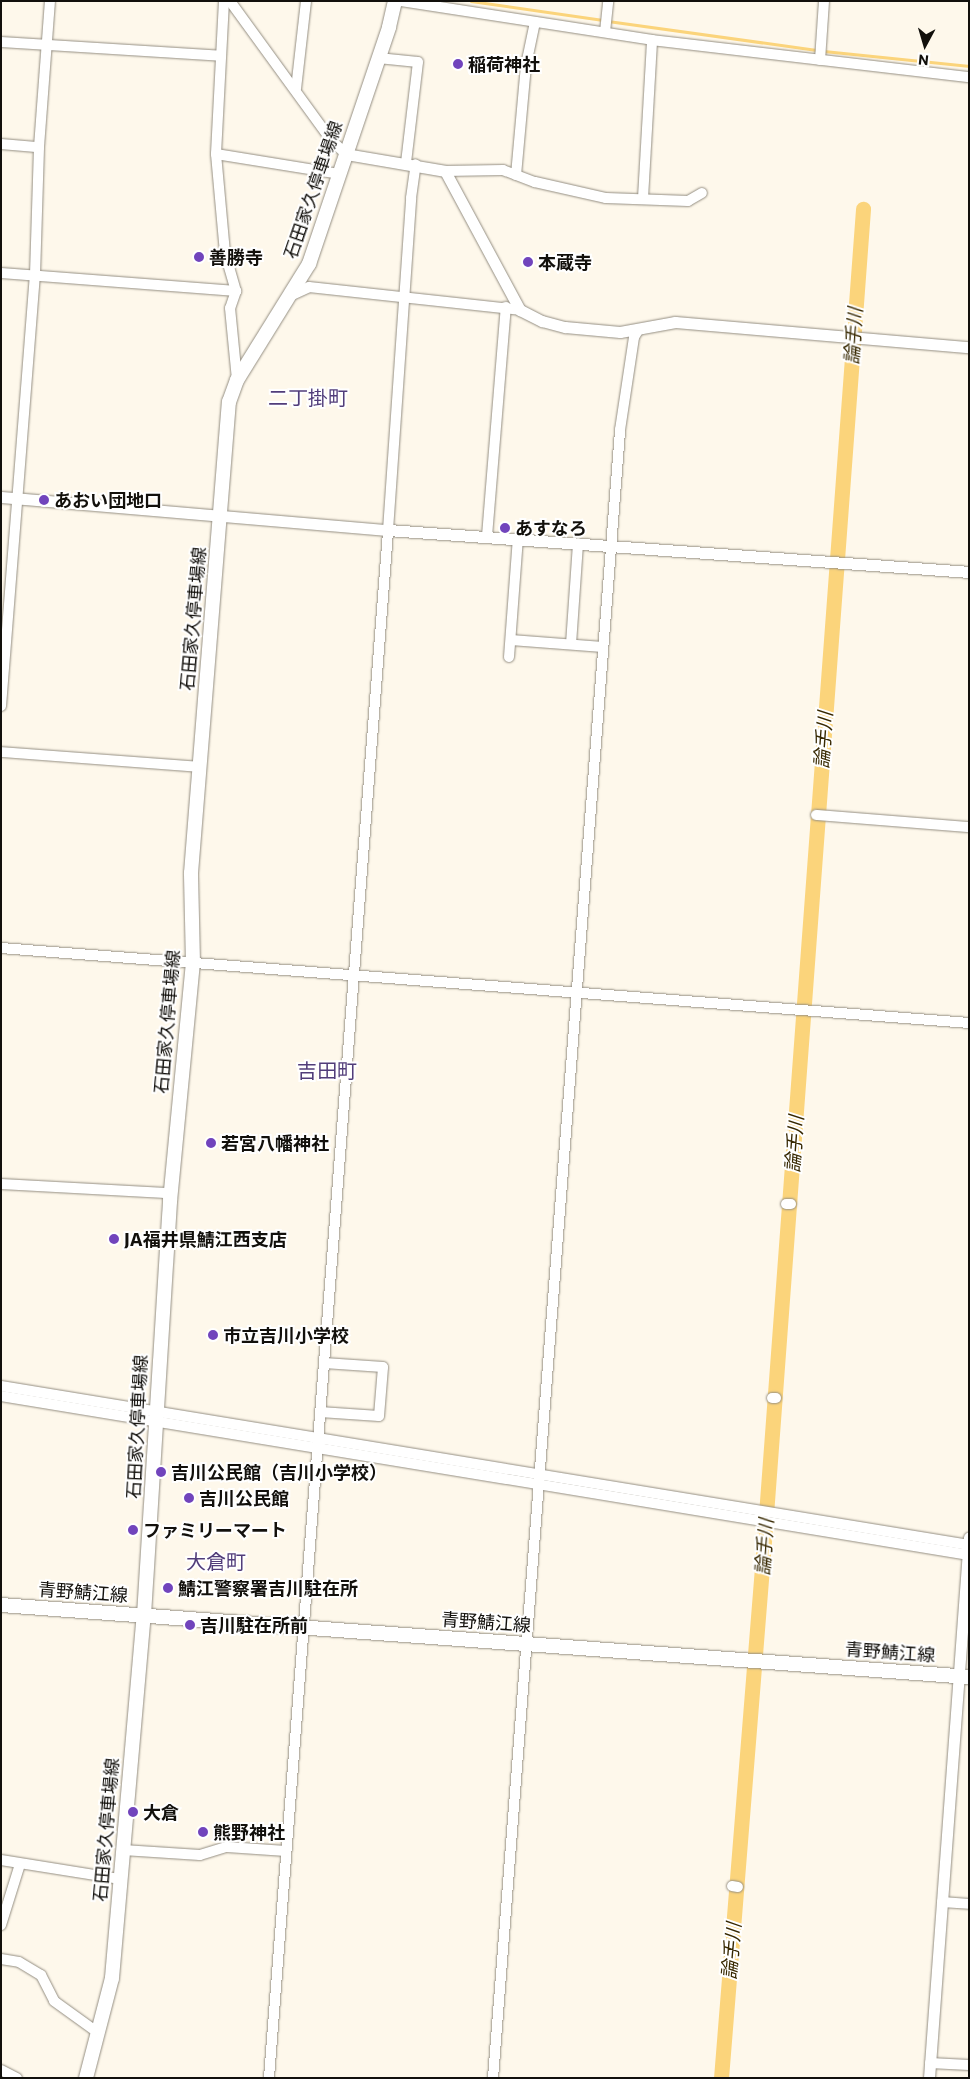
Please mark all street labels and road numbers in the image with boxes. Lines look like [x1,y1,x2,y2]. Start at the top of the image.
street label: 石田家久停車場線 [279,118,347,262]
street label: 石田家久停車場線 [176,546,210,692]
street label: 石田家久停車場線 [150,949,184,1095]
street label: 石田家久停車場線 [122,1355,152,1499]
street label: 青野鯖江線 [37,1578,129,1606]
street label: 青野鯖江線 [440,1608,532,1636]
street label: 青野鯖江線 [844,1638,936,1666]
street label: 石田家久停車場線 [89,1757,123,1903]

